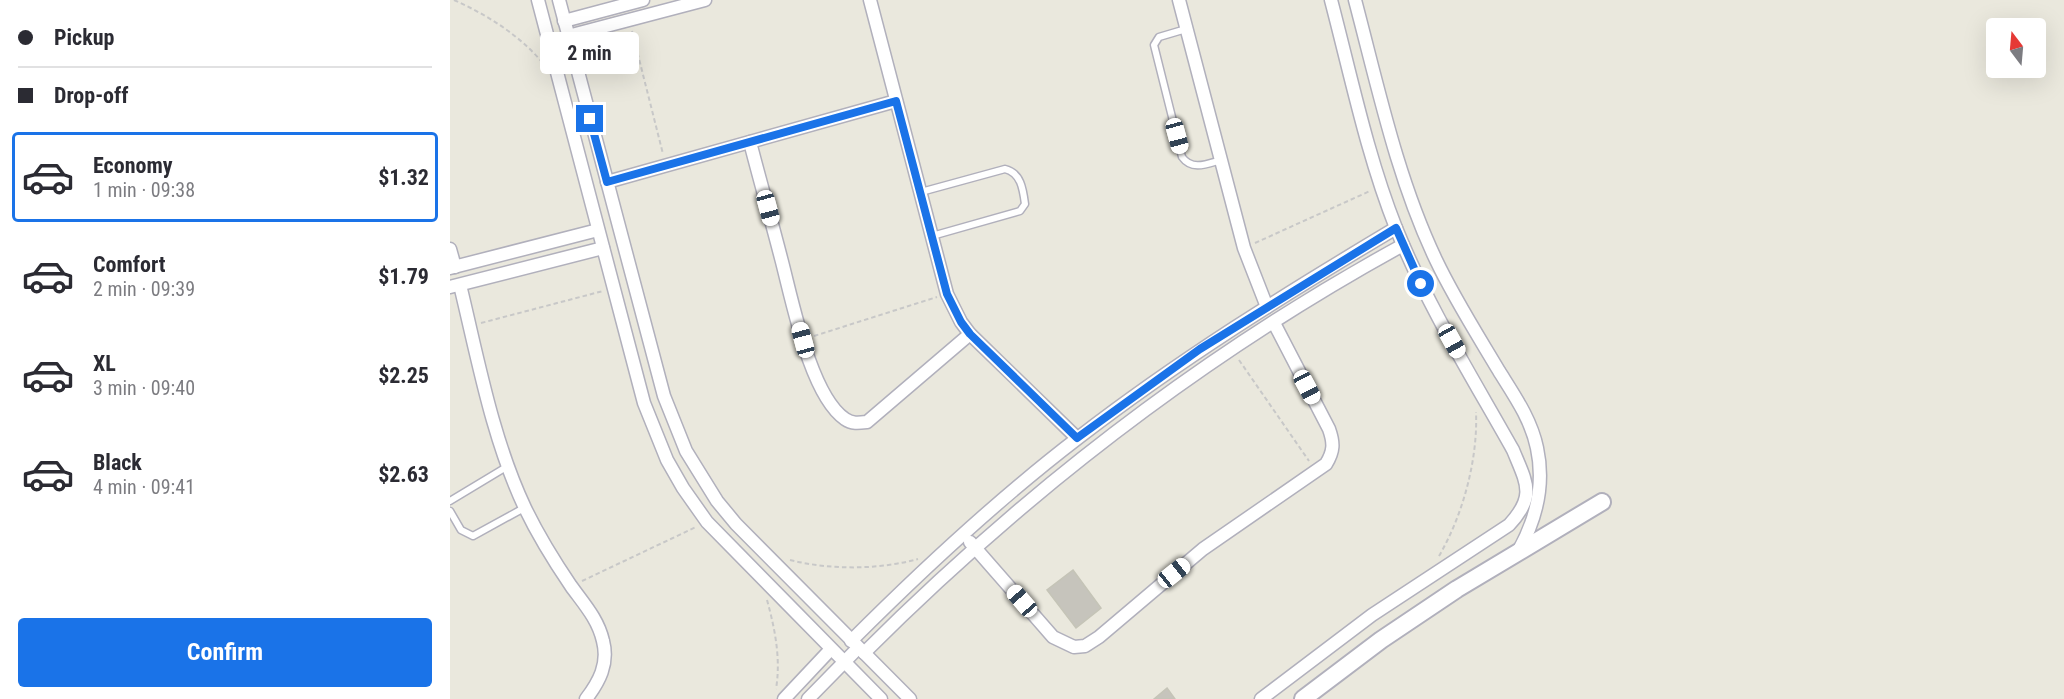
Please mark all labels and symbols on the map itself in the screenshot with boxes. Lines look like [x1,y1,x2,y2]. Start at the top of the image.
north arrow [1986,18,2046,78]
callout: 2 min [540,32,640,74]
route end [576,105,603,132]
car [1164,116,1190,156]
car [755,188,781,228]
route start [1407,270,1434,297]
car [790,320,816,360]
car [1435,321,1469,361]
car [1291,367,1323,407]
car [1154,555,1194,591]
car [1003,582,1041,620]

